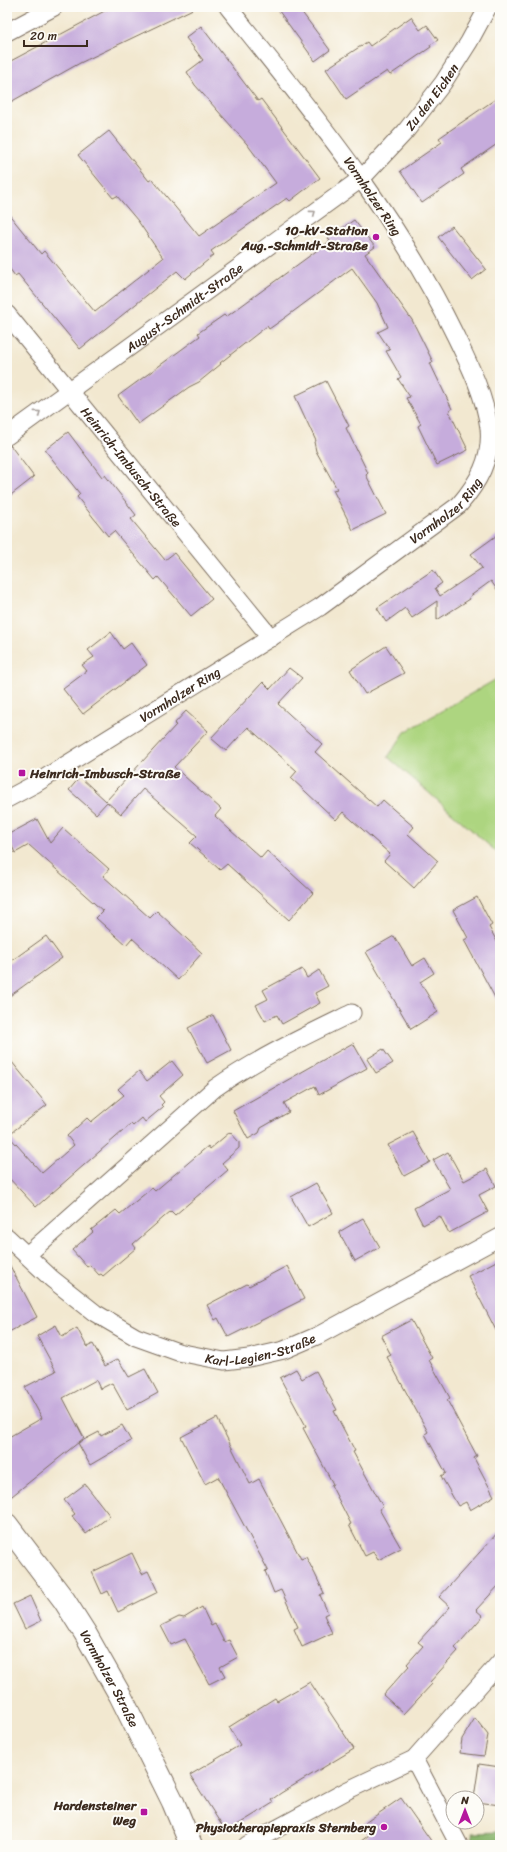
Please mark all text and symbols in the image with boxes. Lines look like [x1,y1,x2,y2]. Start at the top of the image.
scale bar [24,22,87,48]
text: 20 m [30,25,57,47]
street label: Zu den Eichen [399,59,465,136]
street label: Vormholzer Ring [337,152,408,241]
one-way arrow [309,210,316,218]
place label: 10-kV-Station Aug.-Schmidt-Straße [240,219,369,257]
marker: 10-kV-Station Aug.-Schmidt-Straße [371,232,381,242]
street label: August-Schmidt-Straße [120,257,248,359]
street label: Heinrich-Imbusch-Straße [75,401,188,533]
one-way arrow [34,411,41,418]
street label: Vormholzer Ring [404,473,488,550]
street label: Vormholzer Ring [135,660,225,729]
place label: Heinrich-Imbusch-Straße [29,762,181,785]
marker: Heinrich-Imbusch-Straße [17,768,27,778]
street label: Karl-Legien-Straße [203,1327,319,1373]
street label: Vormholzer Straße [73,1625,145,1732]
north arrow [445,1790,485,1830]
text: N [460,1791,469,1810]
place label: Hardensteiner Weg [53,1794,138,1832]
marker: Hardensteiner Weg [139,1807,149,1817]
place label: Physiotherapiepraxis Sternberg [196,1816,376,1839]
marker: Physiotherapiepraxis Sternberg [379,1822,389,1832]

